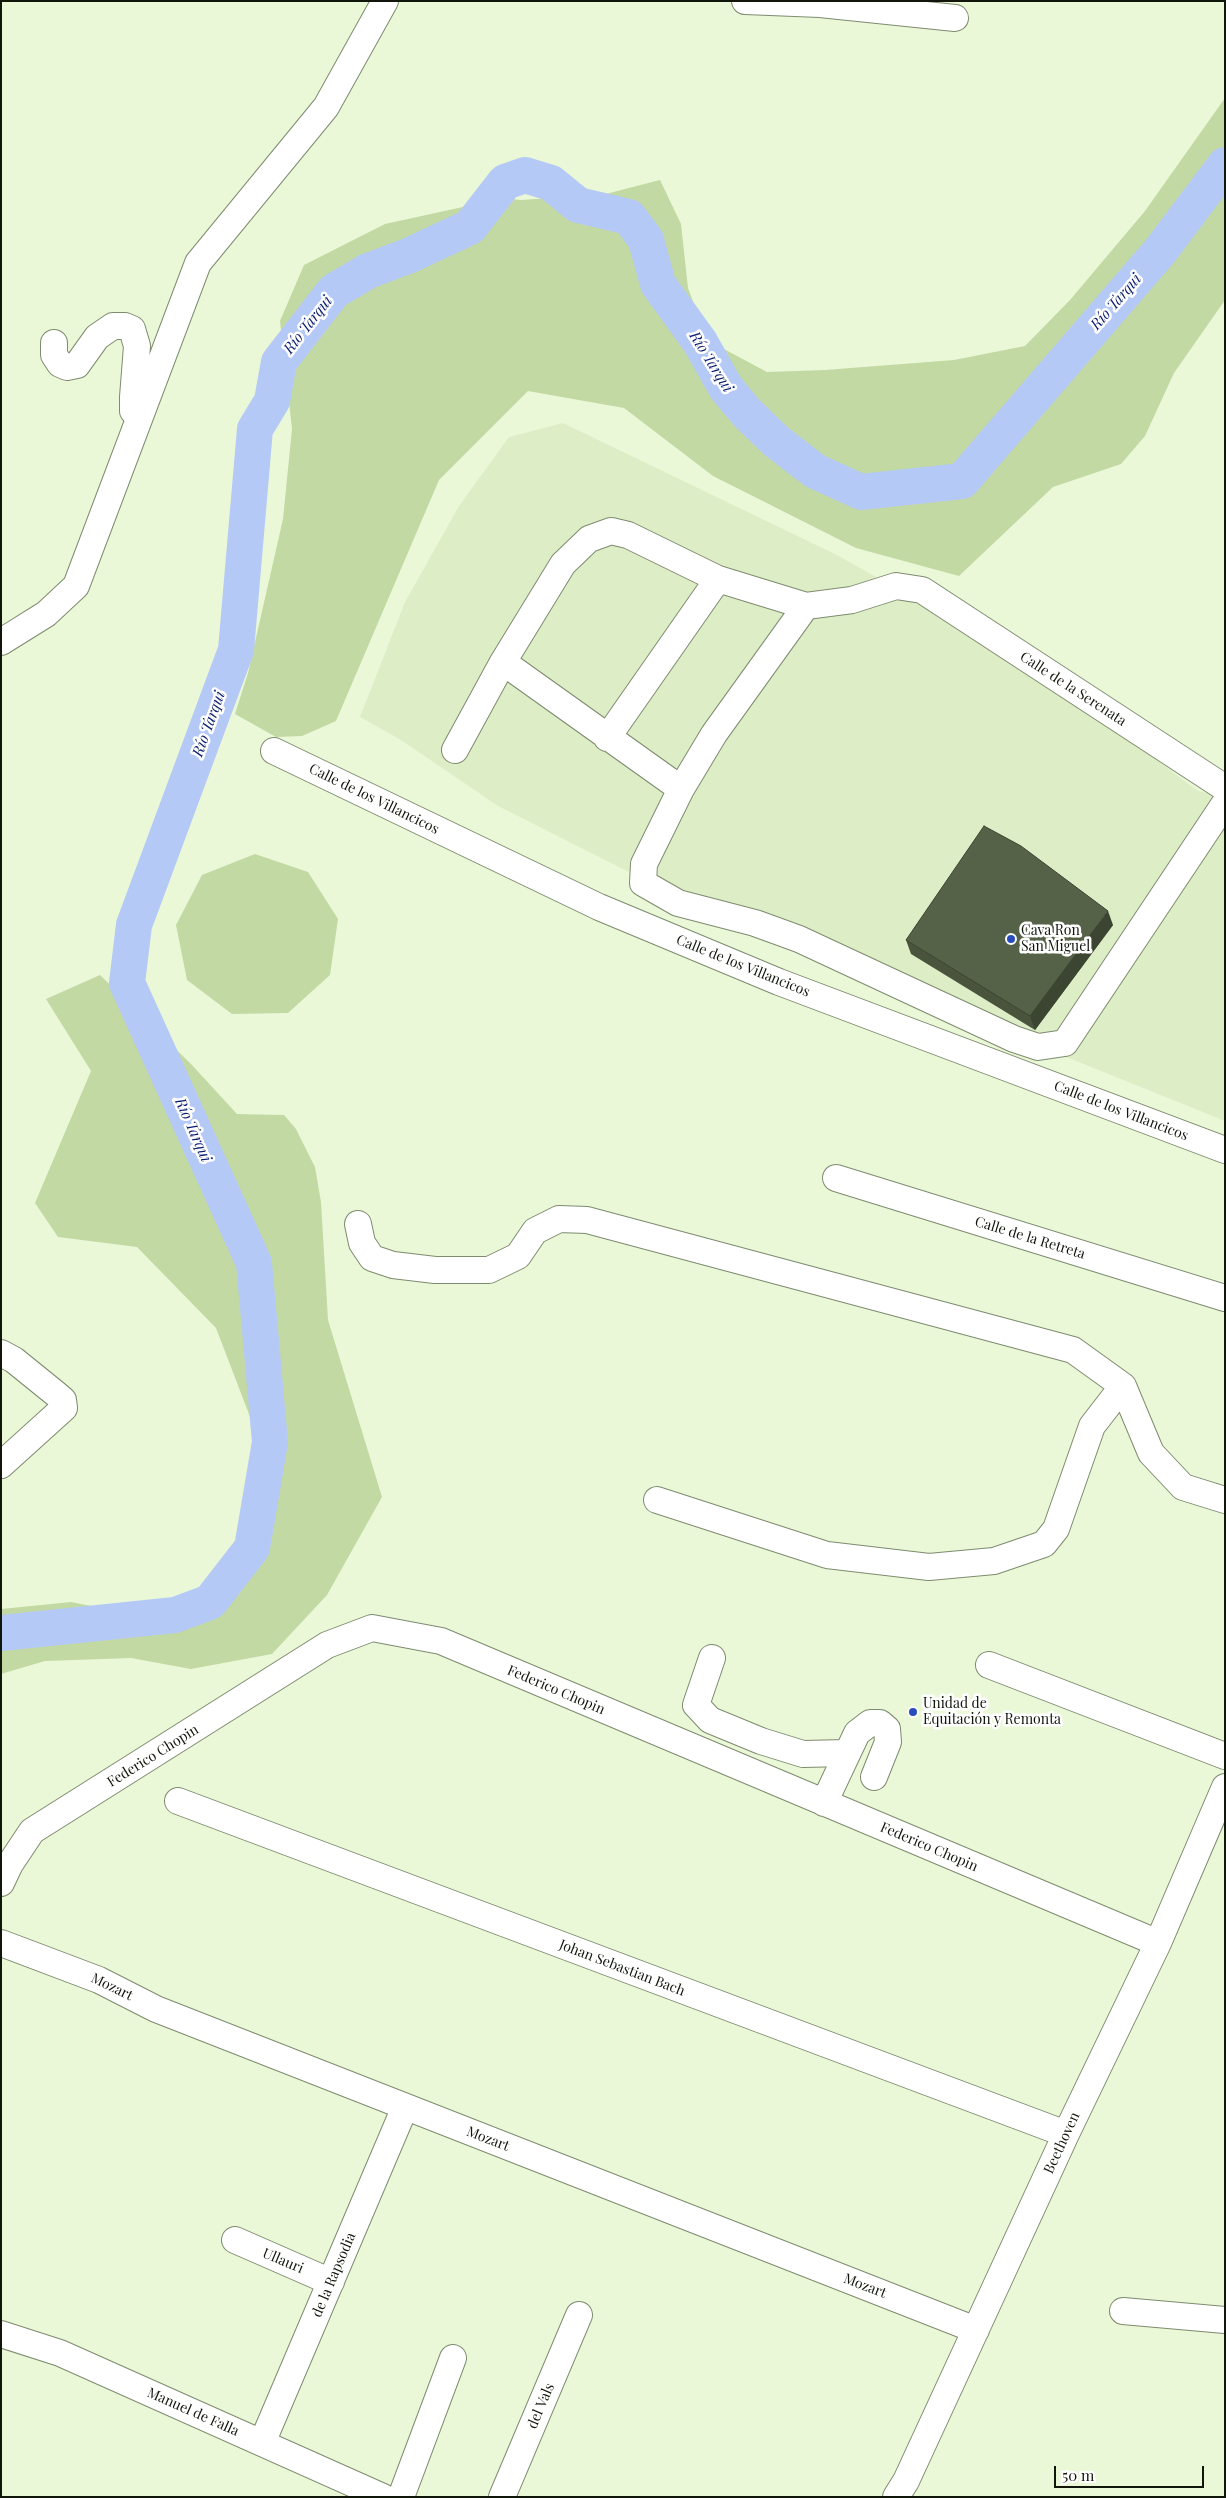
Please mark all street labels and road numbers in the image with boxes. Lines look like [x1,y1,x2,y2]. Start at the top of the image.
street label: Calle de la Serenata [1017,648,1129,730]
street label: Calle de los Villancicos [306,760,442,838]
street label: Calle de los Villancicos [674,932,812,1000]
street label: Calle de los Villancicos [1051,1078,1191,1144]
street label: Calle de la Retreta [973,1213,1087,1263]
street label: Federico Chopin [505,1662,607,1718]
street label: Federico Chopin [104,1721,202,1791]
street label: Federico Chopin [878,1819,980,1875]
street label: Johan Sebastian Bach [557,1936,687,2000]
street label: Mozart [88,1970,136,2004]
street label: Beethoven [1040,2110,1084,2176]
street label: Mozart [464,2123,512,2155]
street label: de la Rapsodia [309,2230,359,2320]
street label: Ullauri [260,2245,306,2277]
street label: Mozart [841,2270,889,2302]
street label: del Vals [524,2381,558,2431]
street label: Manuel de Falla [145,2384,241,2440]

